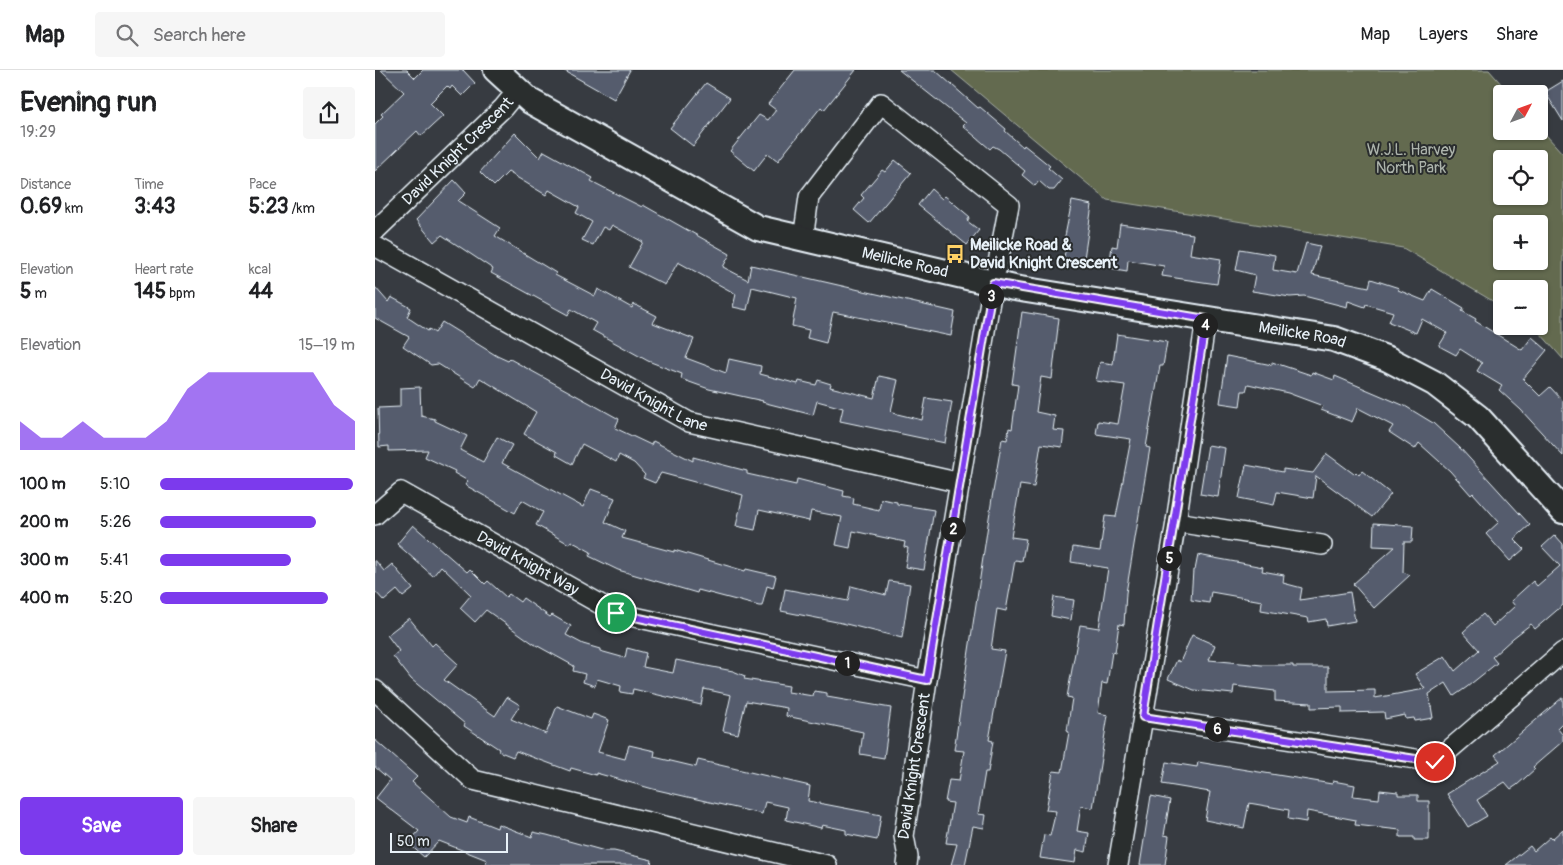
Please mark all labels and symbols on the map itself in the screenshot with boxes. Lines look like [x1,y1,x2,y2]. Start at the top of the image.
north arrow [1493,85,1547,140]
street label: David Knight Crescent [398,93,518,210]
park label: W.J.L. Harvey North Park [1367,140,1456,178]
place label: Meilicke Road & David Knight Crescent [970,235,1118,273]
street label: Meilicke Road [860,243,950,282]
bus stop icon: Meilicke Road & David Knight Crescent [944,243,966,265]
pin: 3 [979,284,1003,308]
pin: 4 [1193,312,1217,338]
street label: Meilicke Road [1257,317,1349,353]
street label: David Knight Lane [596,364,709,436]
pin: 2 [941,516,965,542]
street label: David Knight Way [473,527,582,600]
pin: 5 [1157,546,1181,570]
pin [595,592,637,634]
pin: 1 [835,650,859,676]
street label: David Knight Crescent [894,691,935,841]
pin: 6 [1205,716,1229,742]
pin [1414,741,1456,783]
scale bar [390,830,507,853]

